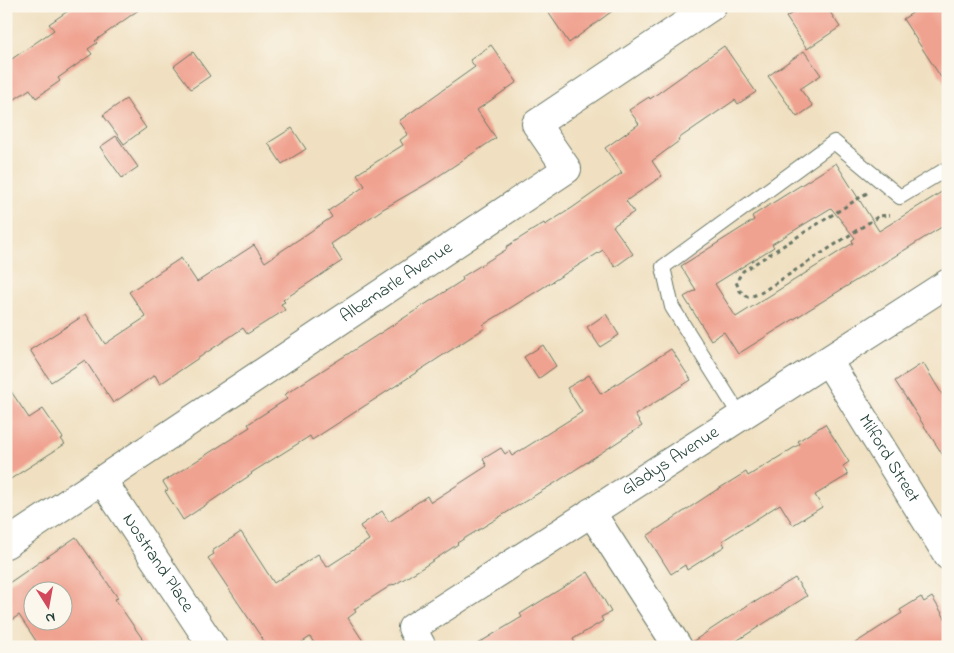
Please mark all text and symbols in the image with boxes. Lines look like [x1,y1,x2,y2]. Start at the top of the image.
street label: Albemarle Avenue [335,235,459,330]
street label: Milford Street [851,410,925,508]
street label: Gladys Avenue [617,420,725,503]
street label: Nostrand Place [115,509,200,619]
north arrow [22,580,72,630]
text: N [44,606,57,628]

